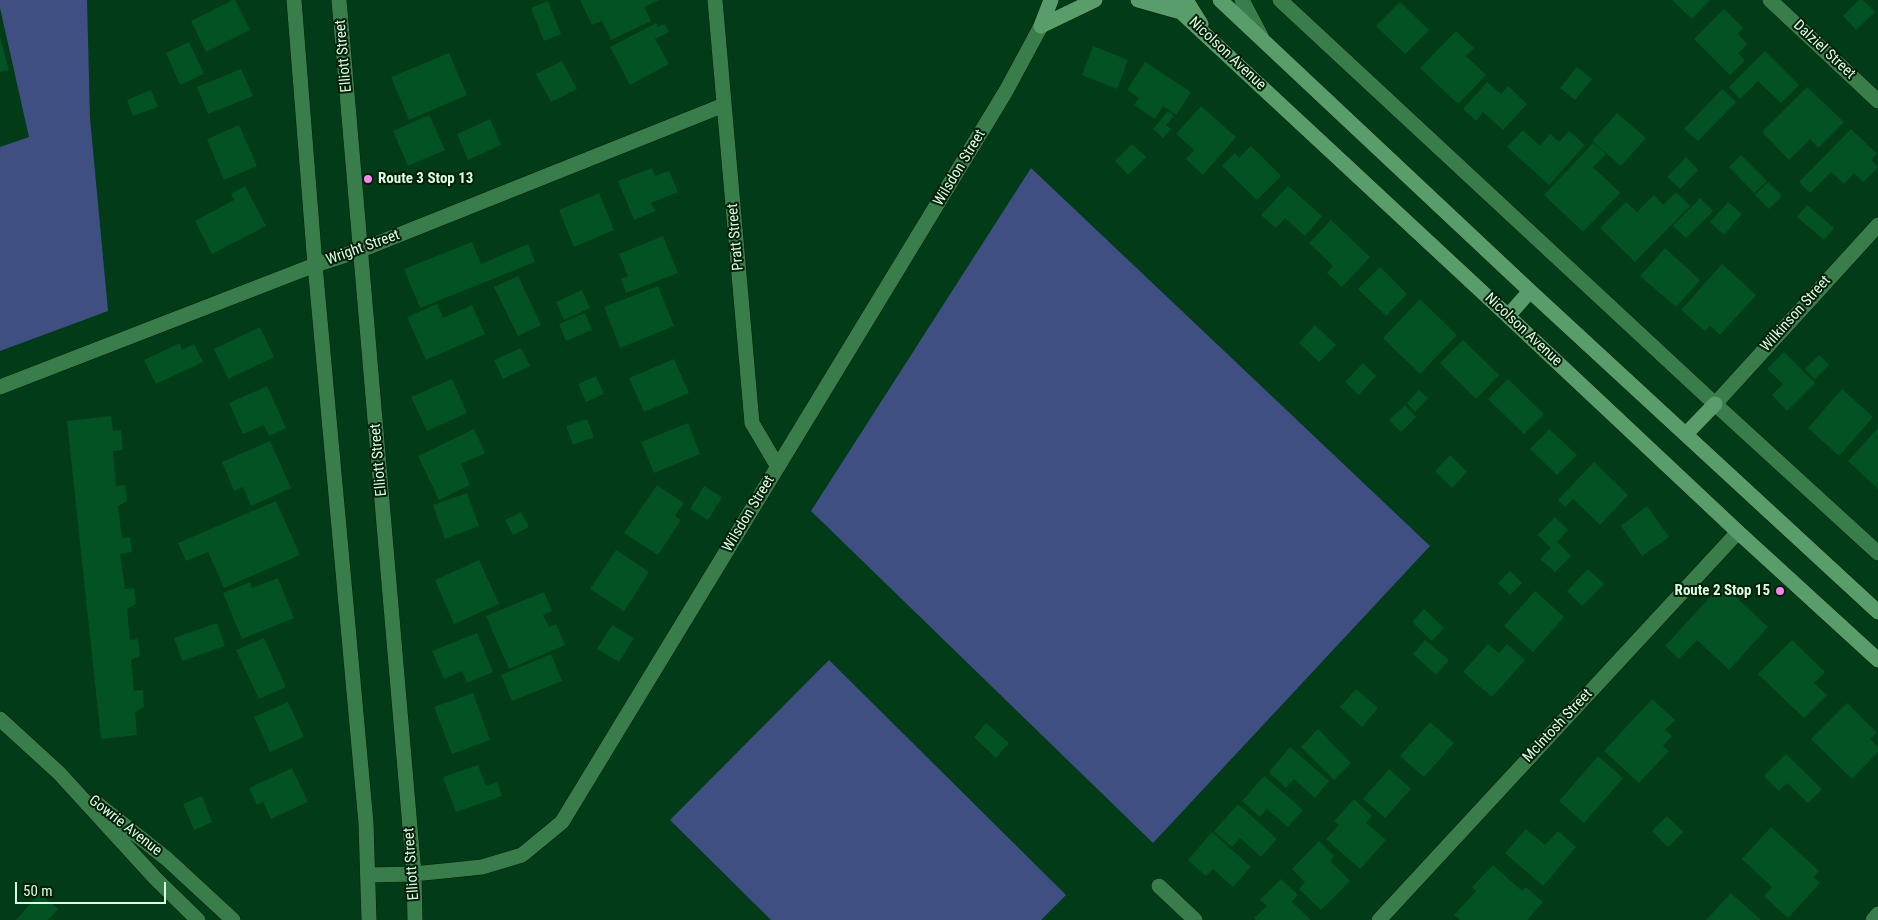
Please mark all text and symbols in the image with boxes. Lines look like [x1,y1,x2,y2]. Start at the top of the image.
street label: Nicolson Avenue [1185,14,1269,94]
street label: Dalziel Street [1789,17,1859,83]
street label: Elliott Street [332,19,356,93]
street label: Wilsdon Street [930,127,990,209]
place label: Route 3 Stop 13 [378,170,473,188]
marker: Route 3 Stop 13 [362,173,374,185]
street label: Pratt Street [724,203,748,271]
street label: Wright Street [324,226,402,270]
street label: Wilkinson Street [1757,272,1835,356]
street label: Nicolson Avenue [1481,290,1565,370]
street label: Elliott Street [367,423,391,497]
street label: Wilsdon Street [719,473,779,555]
place label: Route 2 Stop 15 [1675,582,1770,600]
marker: Route 2 Stop 15 [1774,585,1786,597]
street label: McIntosh Street [1519,686,1597,766]
street label: Gowrie Avenue [85,792,165,860]
street label: Elliott Street [400,827,424,901]
scale bar [18,872,169,904]
text: 50 m [23,882,53,900]

